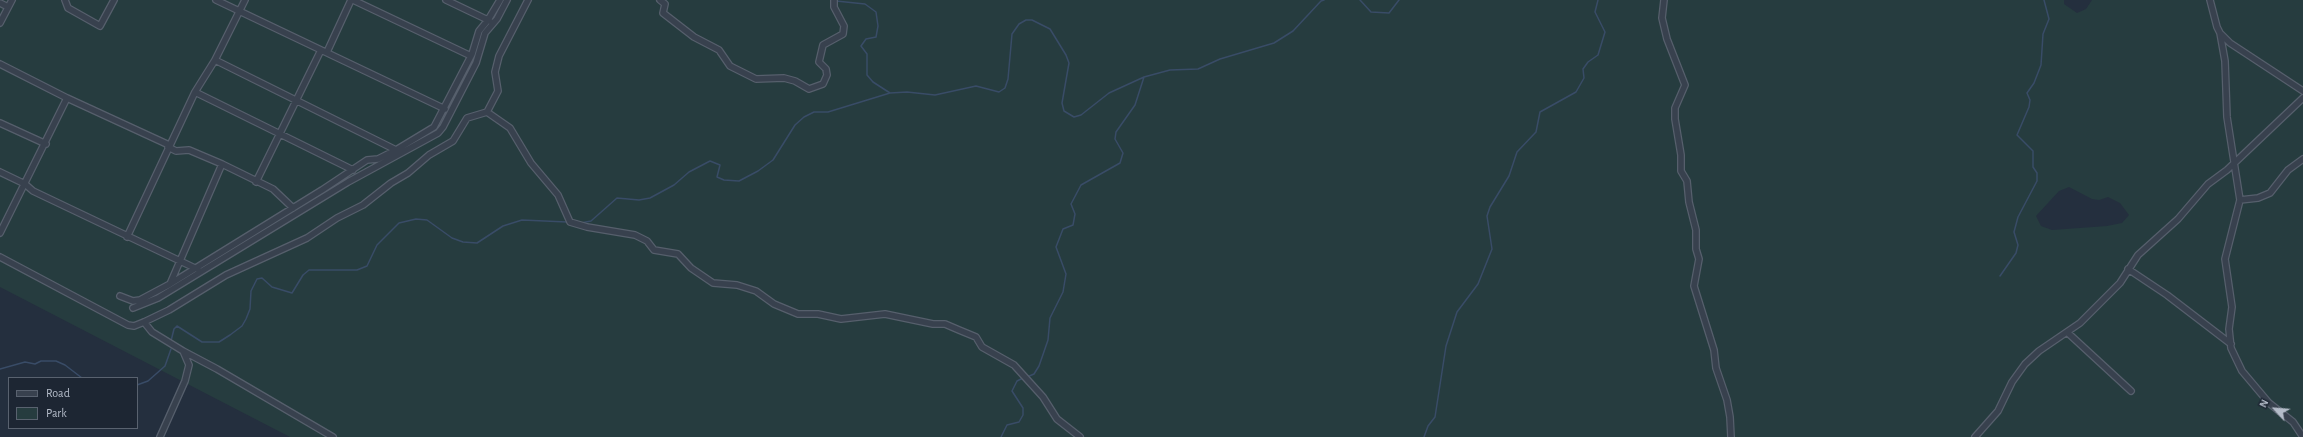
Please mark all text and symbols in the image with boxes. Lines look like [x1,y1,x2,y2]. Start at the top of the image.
legend [8,377,138,429]
text: Road [46,387,70,399]
north arrow [2255,389,2295,429]
text: N [2257,398,2270,409]
text: Park [46,407,67,419]

